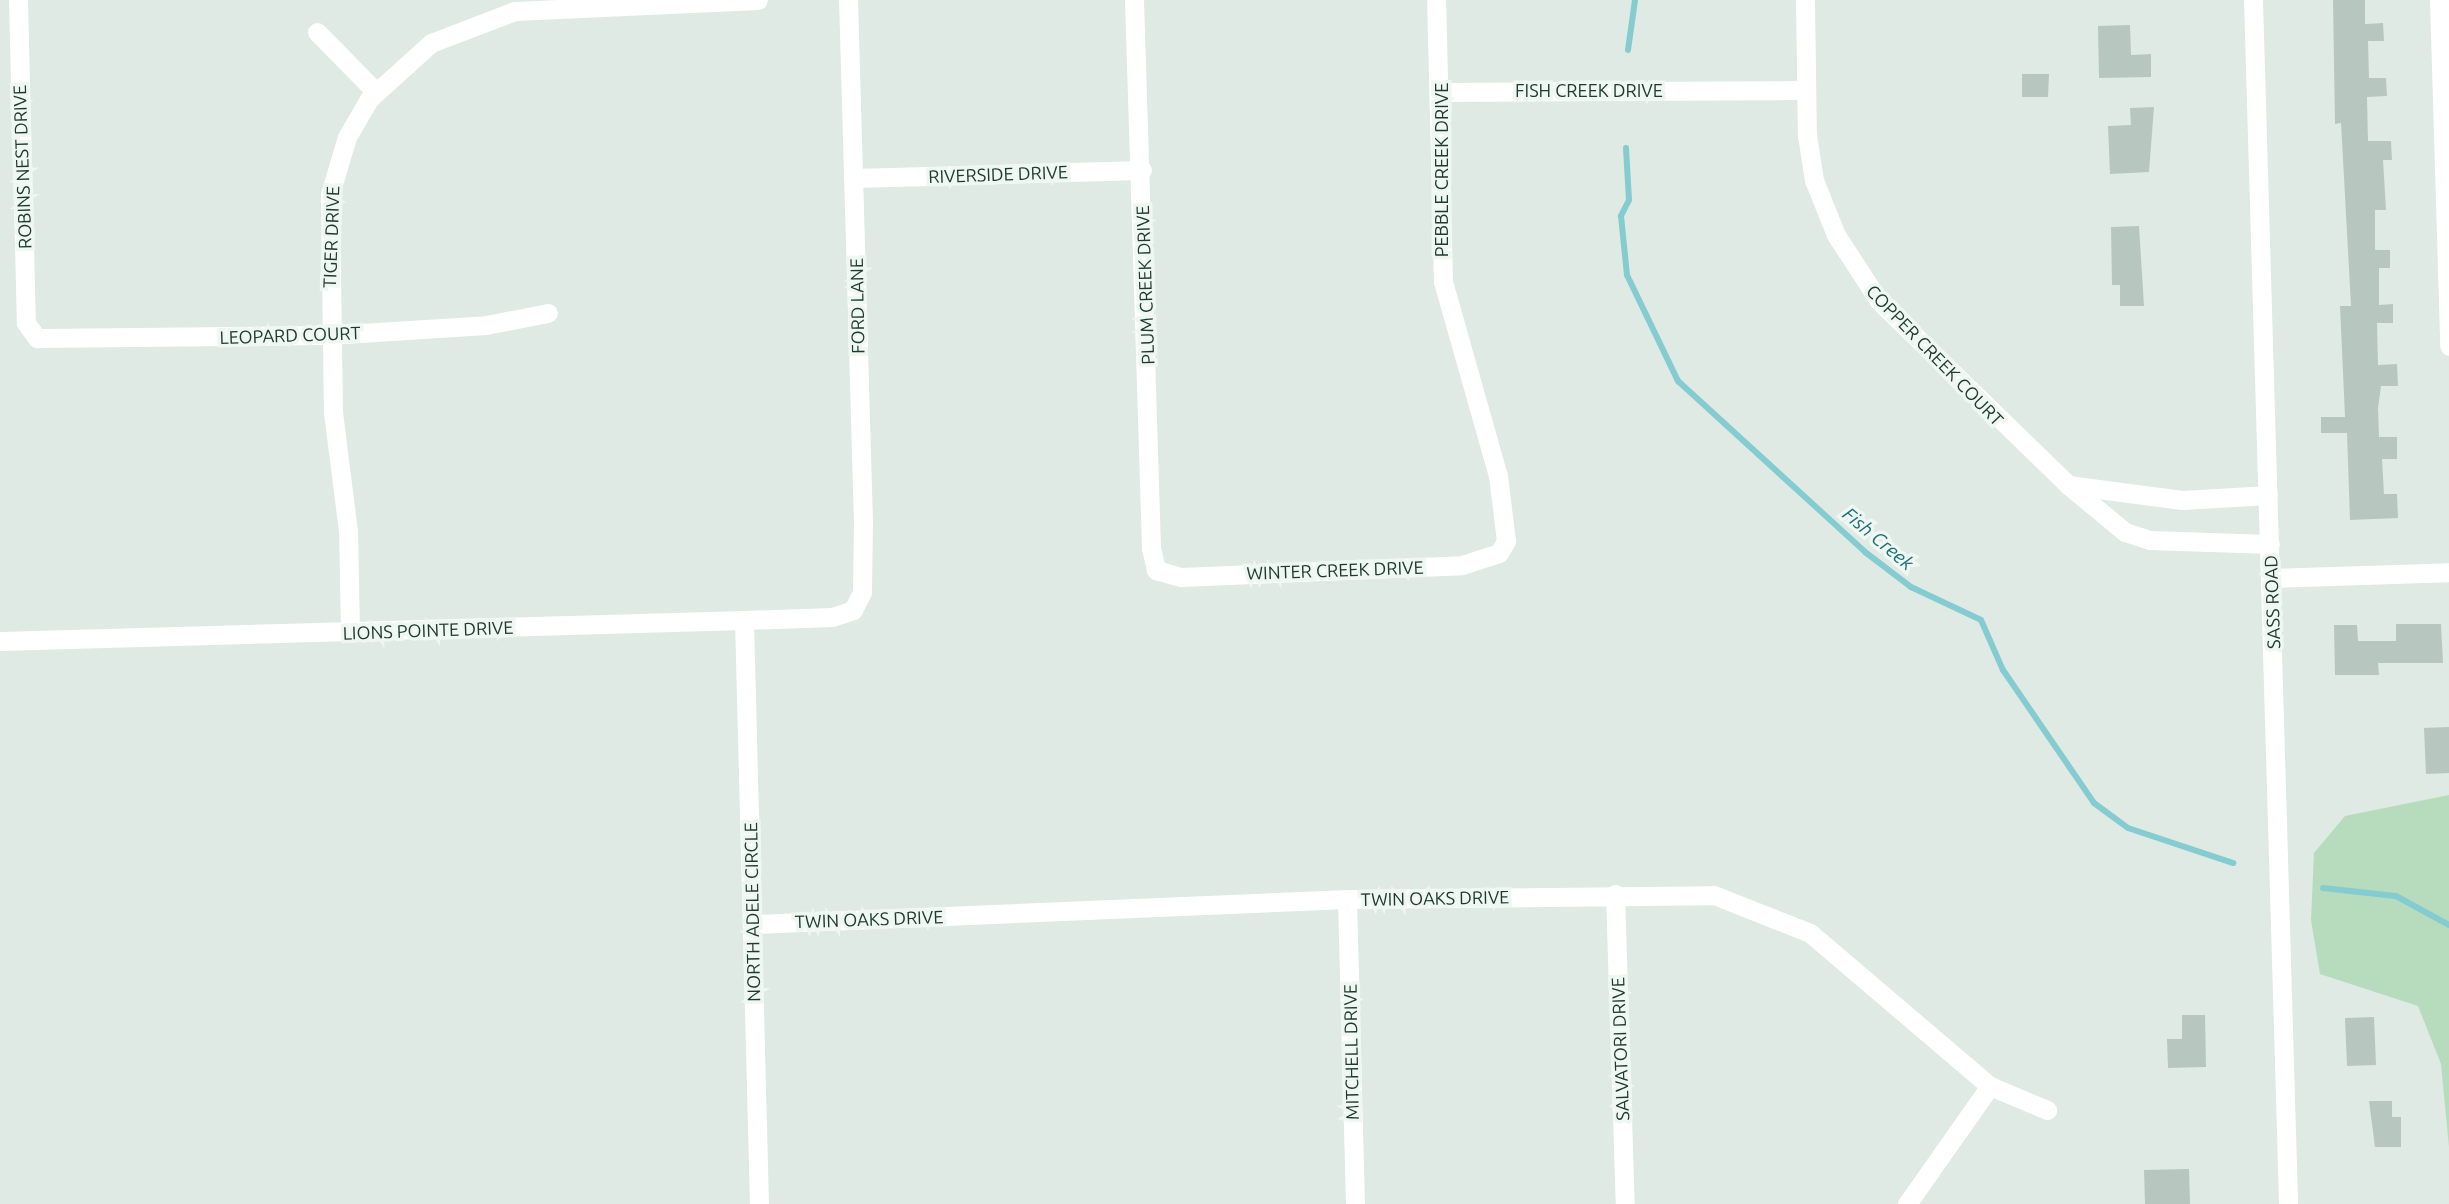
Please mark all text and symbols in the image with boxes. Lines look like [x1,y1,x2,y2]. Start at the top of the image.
street label: FISH CREEK DRIVE [1515,79,1663,101]
street label: PEBBLE CREEK DRIVE [1430,83,1452,257]
street label: ROBINS NEST DRIVE [8,85,36,249]
street label: RIVERSIDE DRIVE [928,161,1068,187]
street label: TIGER DRIVE [318,186,344,288]
street label: PLUM CREEK DRIVE [1131,205,1159,365]
street label: FORD LANE [845,258,869,354]
street label: COPPER CREEK COURT [1862,280,2008,430]
street label: LEOPARD COURT [219,322,361,348]
water label: Fish Creek [1838,503,1918,575]
street label: SASS ROAD [2260,555,2284,649]
street label: WINTER CREEK DRIVE [1246,556,1424,584]
street label: LIONS POINTE DRIVE [342,616,514,644]
street label: NORTH ADELE CIRCLE [740,822,764,1002]
street label: TWIN OAKS DRIVE [1361,886,1509,910]
street label: TWIN OAKS DRIVE [794,906,944,932]
street label: SALVATORI DRIVE [1607,977,1633,1121]
street label: MITCHELL DRIVE [1339,984,1363,1120]

